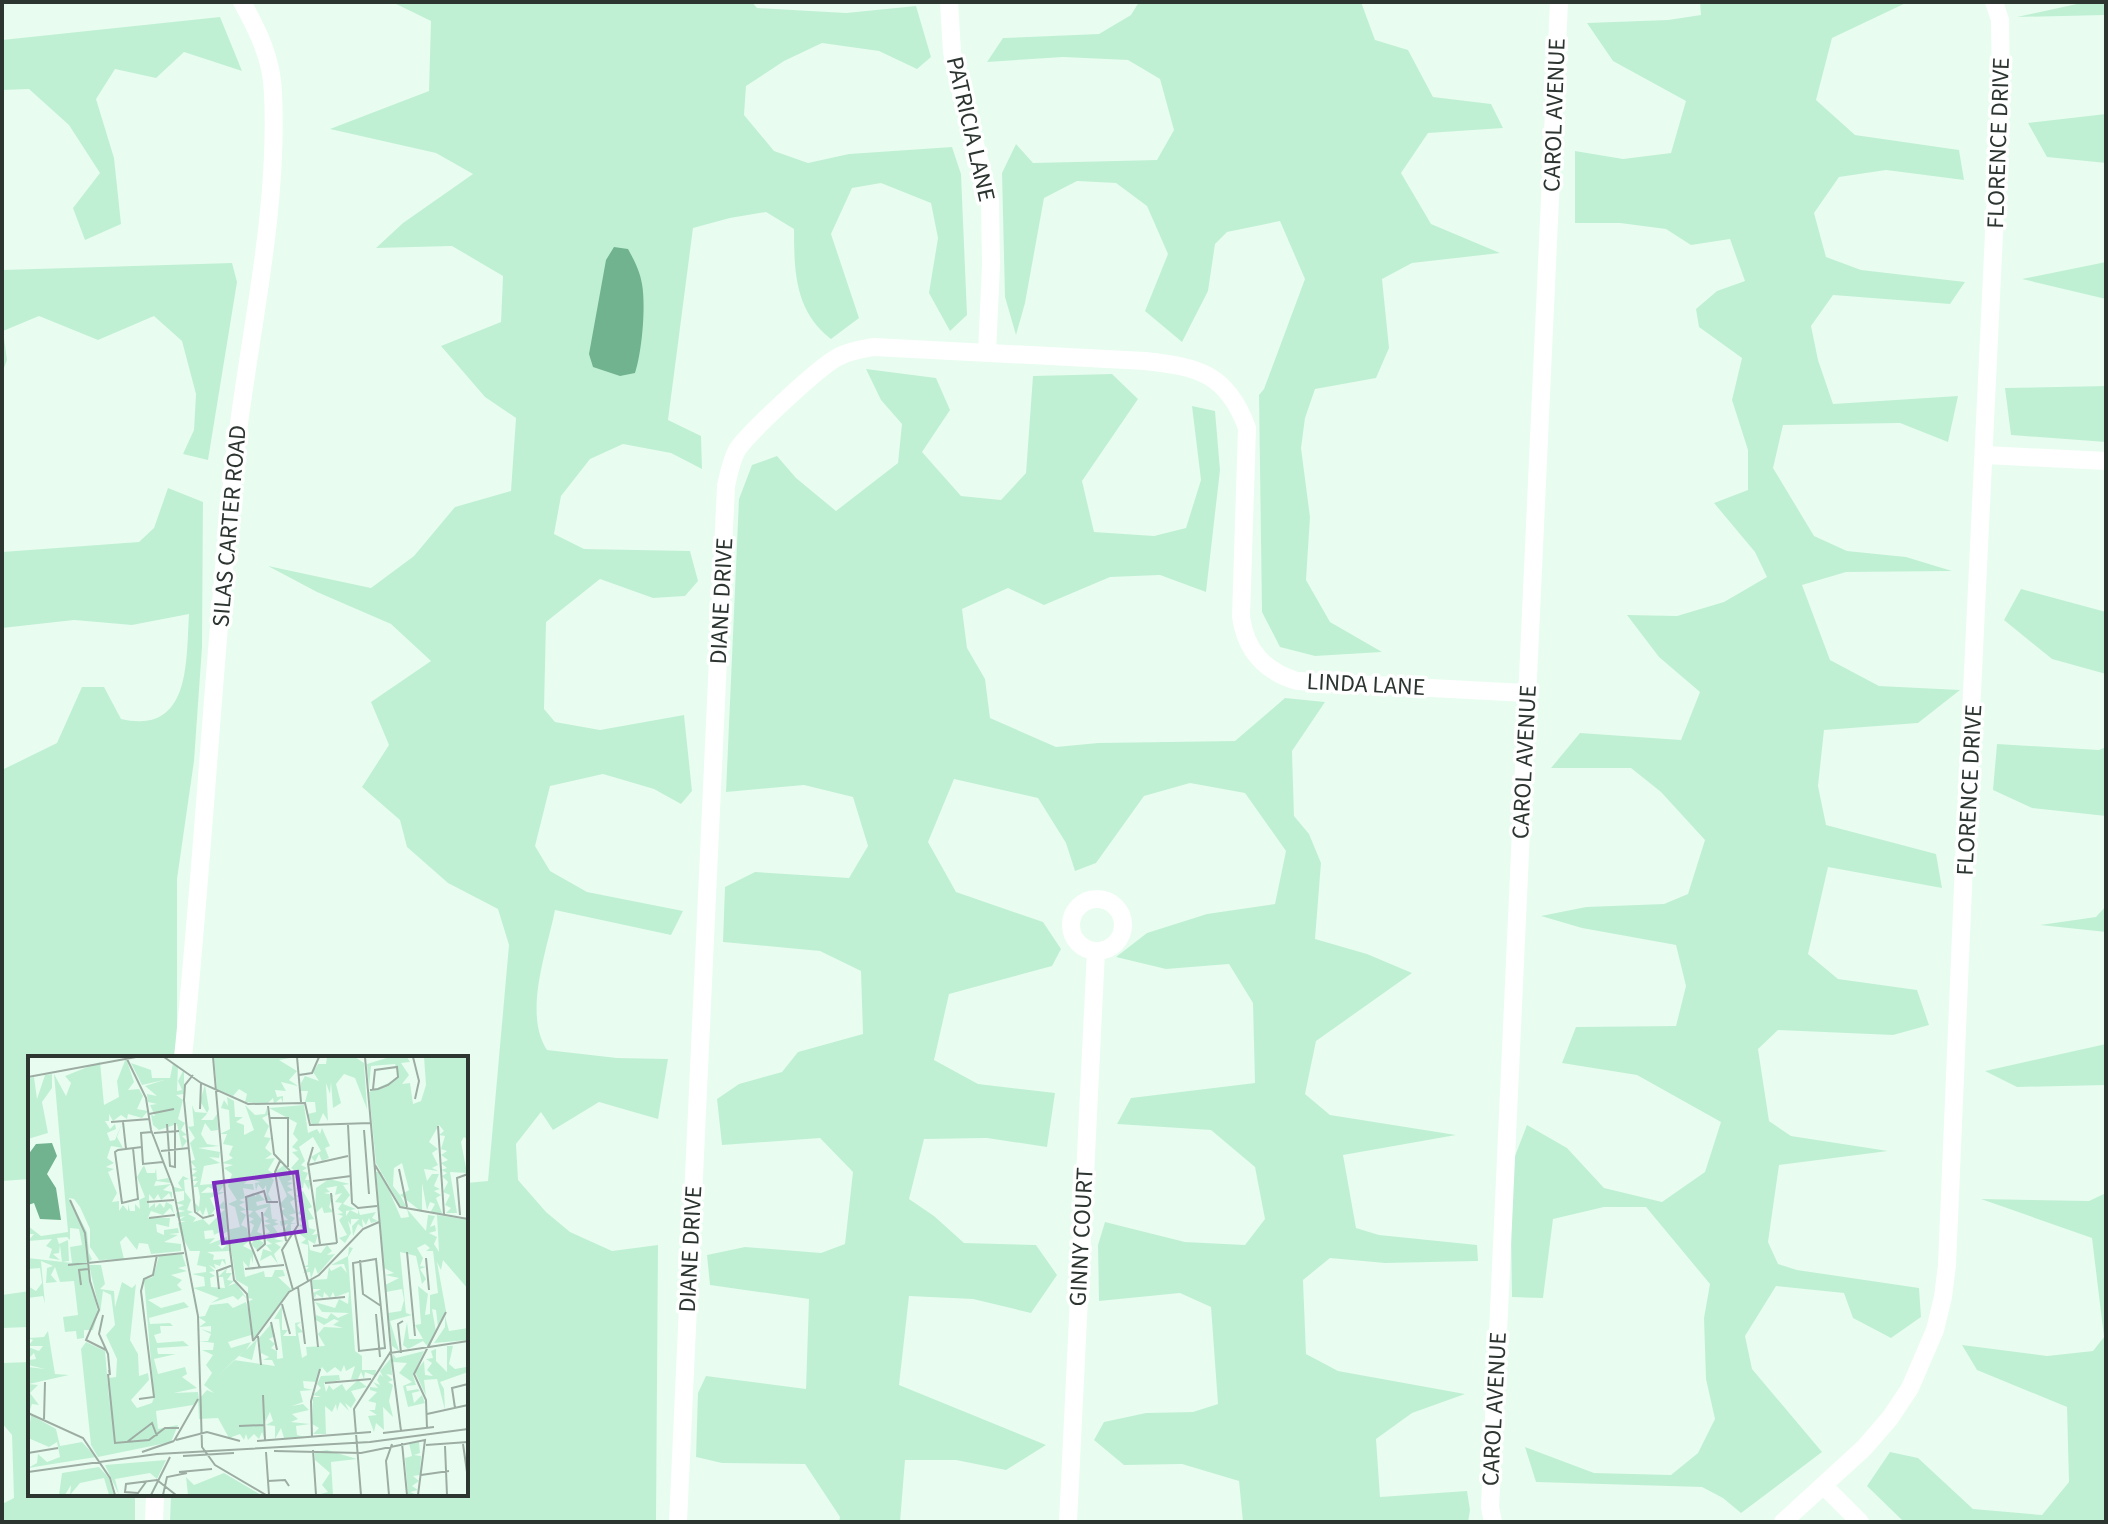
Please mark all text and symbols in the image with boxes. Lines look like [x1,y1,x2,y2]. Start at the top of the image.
street label: CAROL AVENUE [1534,37,1575,193]
street label: PATRICIA LANE [937,53,1004,205]
street label: FLORENCE DRIVE [1978,57,2019,229]
street label: SILAS CARTER ROAD [203,424,256,629]
street label: DIANE DRIVE [701,537,742,665]
street label: LINDA LANE [1306,664,1426,705]
street label: CAROL AVENUE [1503,684,1546,840]
street label: FLORENCE DRIVE [1948,703,1991,877]
inset map [28,1056,468,1496]
street label: GINNY COURT [1060,1167,1103,1307]
street label: DIANE DRIVE [670,1185,711,1313]
street label: CAROL AVENUE [1473,1331,1516,1487]

